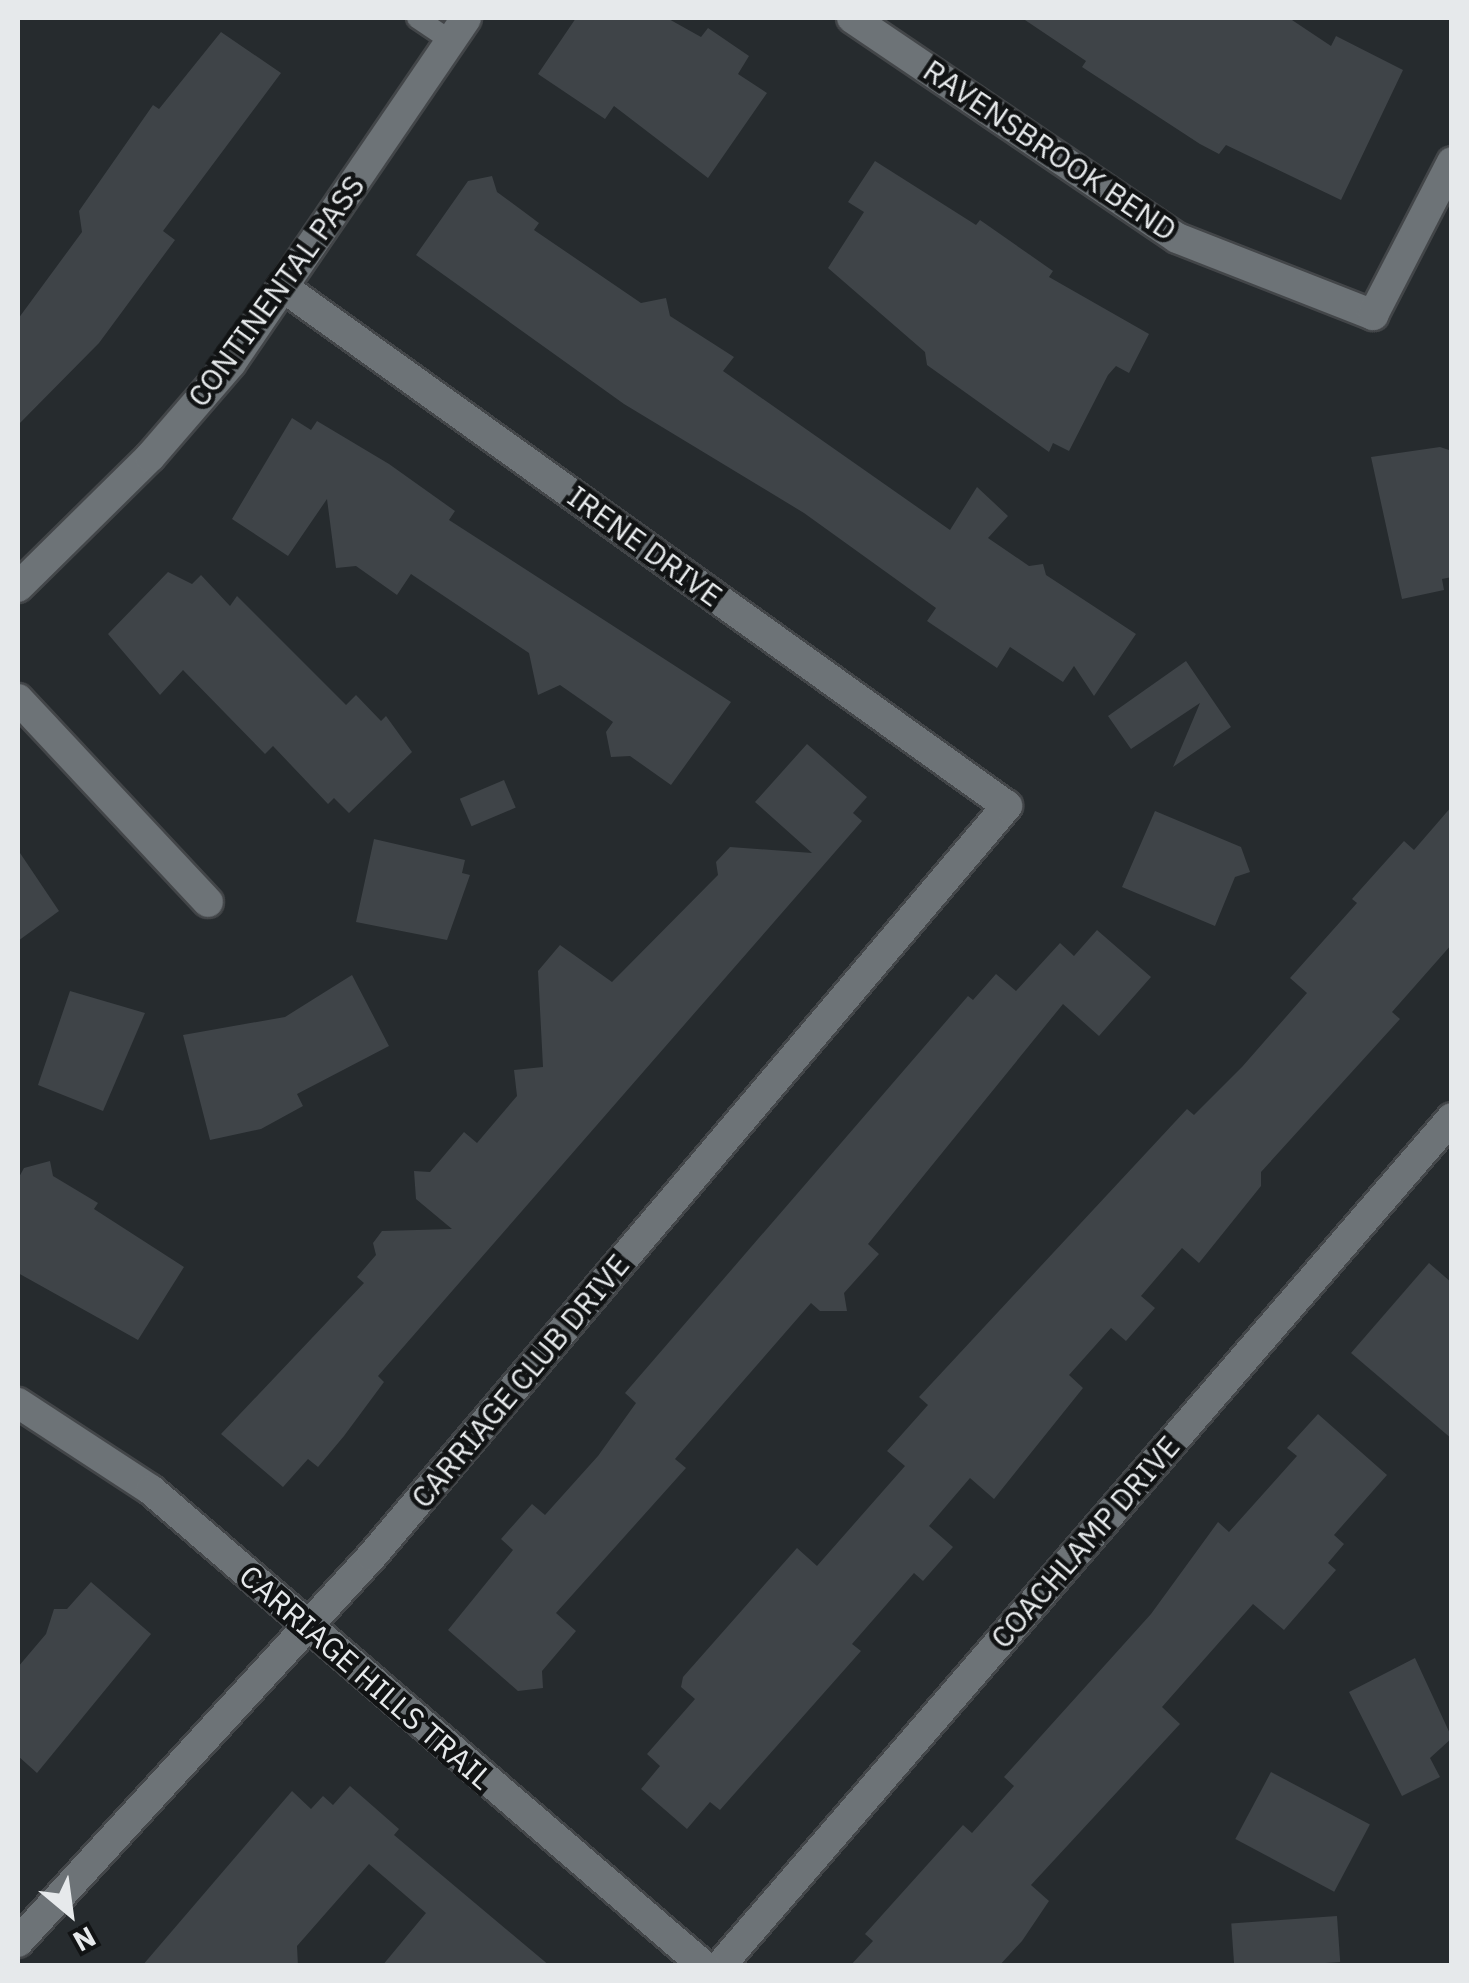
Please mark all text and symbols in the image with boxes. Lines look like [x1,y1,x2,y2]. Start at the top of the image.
street label: RAVENSBROOK BEND [917,52,1183,248]
street label: CONTINENTAL PASS [180,168,372,414]
street label: IRENE DRIVE [561,478,729,614]
street label: CARRIAGE CLUB DRIVE [404,1247,636,1515]
street label: COACHLAMP DRIVE [983,1429,1187,1655]
street label: CARRIAGE HILLS TRAIL [232,1558,500,1796]
north arrow [20,1863,120,1963]
text: N [67,1919,103,1961]

